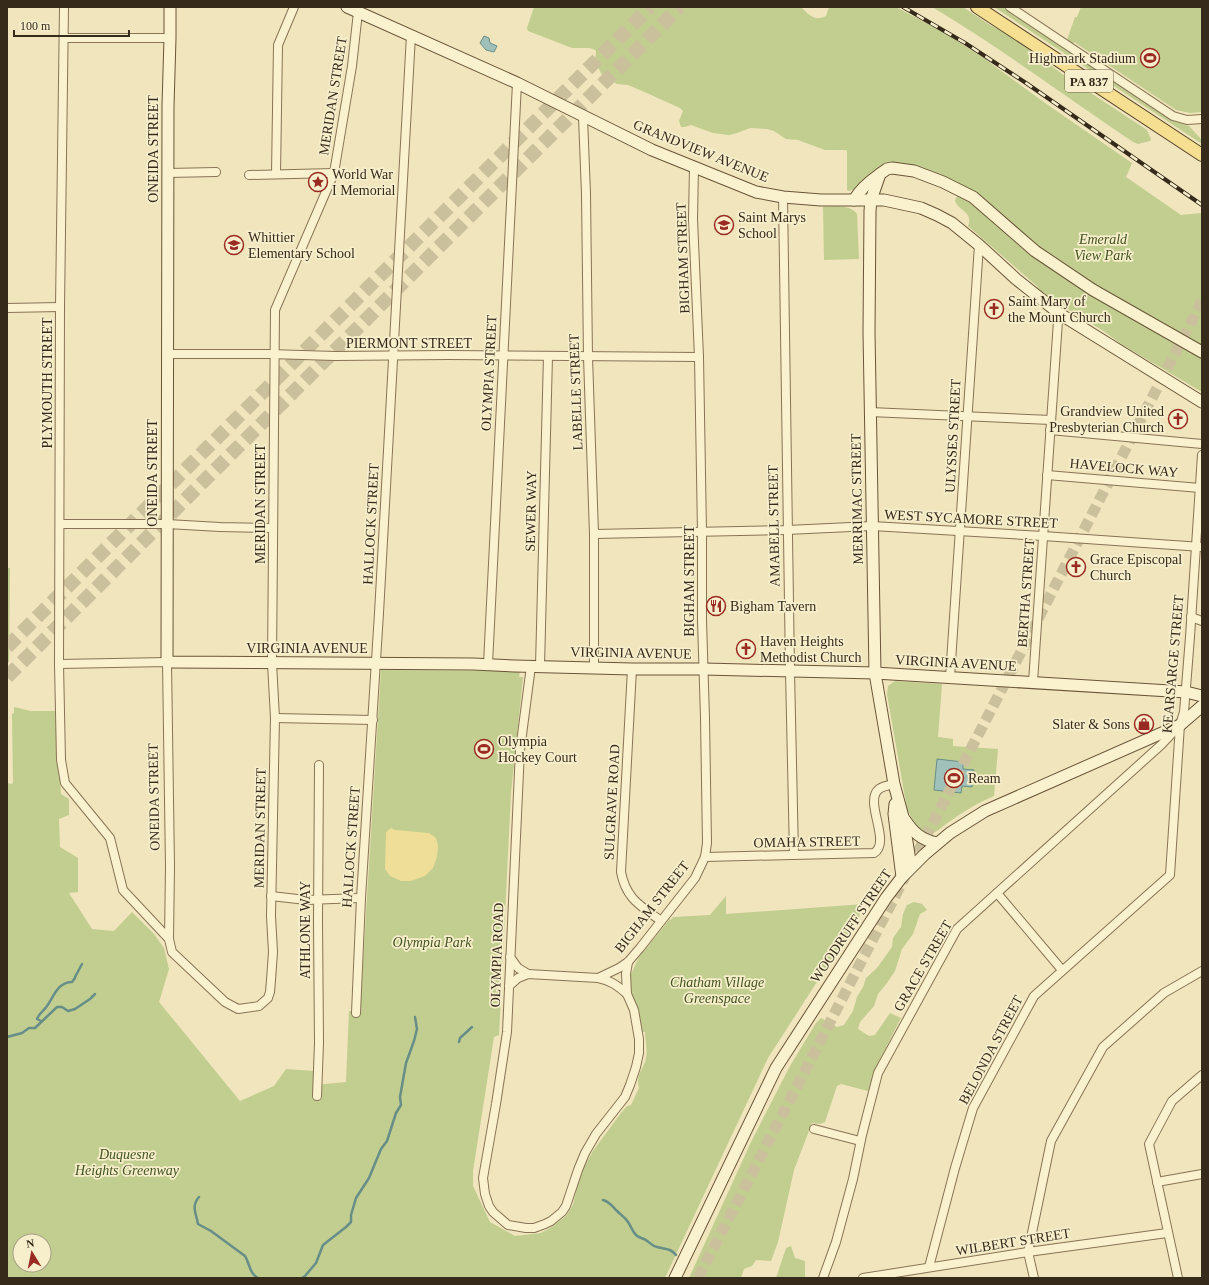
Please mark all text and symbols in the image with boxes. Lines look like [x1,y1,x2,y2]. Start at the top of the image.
scale bar [14,12,129,38]
text: 100 m [20,19,51,33]
street label: MERIDAN STREET [316,35,350,157]
sports icon: Highmark Stadium [1139,47,1161,69]
place label: Highmark Stadium [1029,51,1136,66]
road number: PA 837 [1065,70,1113,92]
street label: ONEIDA STREET [146,95,161,203]
street label: GRANDVIEW AVENUE [631,117,771,185]
place label: World War I Memorial [332,167,395,198]
place icon: World War I Memorial [307,171,329,193]
street label: BIGHAM STREET [674,202,692,314]
place label: Saint Marys School [738,210,806,241]
school or university icon: Saint Marys School [713,214,735,236]
place label: Whittier Elementary School [248,230,355,261]
park label: Emerald View Park [1074,232,1133,263]
school or university icon: Whittier Elementary School [223,234,245,256]
place label: Saint Mary of the Mount Church [1008,294,1111,325]
church icon: Saint Mary of the Mount Church [983,298,1005,320]
street label: OLYMPIA STREET [478,314,500,432]
street label: PLYMOUTH STREET [40,317,55,449]
street label: LABELLE STREET [566,333,586,451]
street label: PIERMONT STREET [346,336,473,351]
street label: ULYSSES STREET [943,378,963,493]
place label: Grandview United Presbyterian Church [1049,404,1164,435]
church icon: Grandview United Presbyterian Church [1167,408,1189,430]
street label: ONEIDA STREET [145,419,160,527]
street label: MERRIMAC STREET [848,433,866,565]
street label: MERIDAN STREET [253,443,268,564]
street label: HAVELOCK WAY [1069,456,1179,480]
street label: HALLOCK STREET [360,462,382,585]
street label: AMABELL STREET [765,464,783,587]
street label: SEWER WAY [523,470,539,552]
street label: WEST SYCAMORE STREET [884,507,1059,531]
street label: BIGHAM STREET [682,525,697,637]
street label: BERTHA STREET [1015,538,1037,648]
place label: Grace Episcopal Church [1090,552,1182,583]
church icon: Grace Episcopal Church [1065,556,1087,578]
street label: KEARSARGE STREET [1159,594,1187,734]
restaurant icon: Bigham Tavern [705,595,727,617]
place label: Bigham Tavern [730,599,816,614]
place label: Haven Heights Methodist Church [760,634,862,665]
church icon: Haven Heights Methodist Church [735,638,757,660]
street label: VIRGINIA AVENUE [246,641,368,656]
street label: VIRGINIA AVENUE [570,644,692,662]
street label: VIRGINIA AVENUE [895,652,1017,674]
shop icon: Slater & Sons [1133,713,1155,735]
place label: Slater & Sons [1052,717,1130,732]
place label: Olympia Hockey Court [498,734,577,765]
sports icon: Olympia Hockey Court [473,738,495,760]
street label: ONEIDA STREET [146,743,162,851]
street label: SULGRAVE ROAD [601,744,623,860]
street label: MERIDAN STREET [251,767,269,888]
sports icon: Ream [943,767,965,789]
place label: Ream [968,771,1001,786]
street label: HALLOCK STREET [339,785,363,908]
street label: OMAHA STREET [753,834,861,850]
street label: BIGHAM STREET [612,858,693,956]
street label: WOODRUFF STREET [807,866,895,985]
street label: ATHLONE WAY [298,881,313,979]
street label: OLYMPIA ROAD [488,902,506,1008]
street label: GRACE STREET [891,918,955,1014]
park label: Olympia Park [393,935,472,950]
park label: Chatham Village Greenspace [670,975,764,1006]
street label: BELONDA STREET [956,993,1026,1107]
park label: Duquesne Heights Greenway [74,1147,180,1178]
street label: WILBERT STREET [955,1225,1072,1258]
north arrow [12,1233,52,1273]
text: N [25,1237,35,1250]

